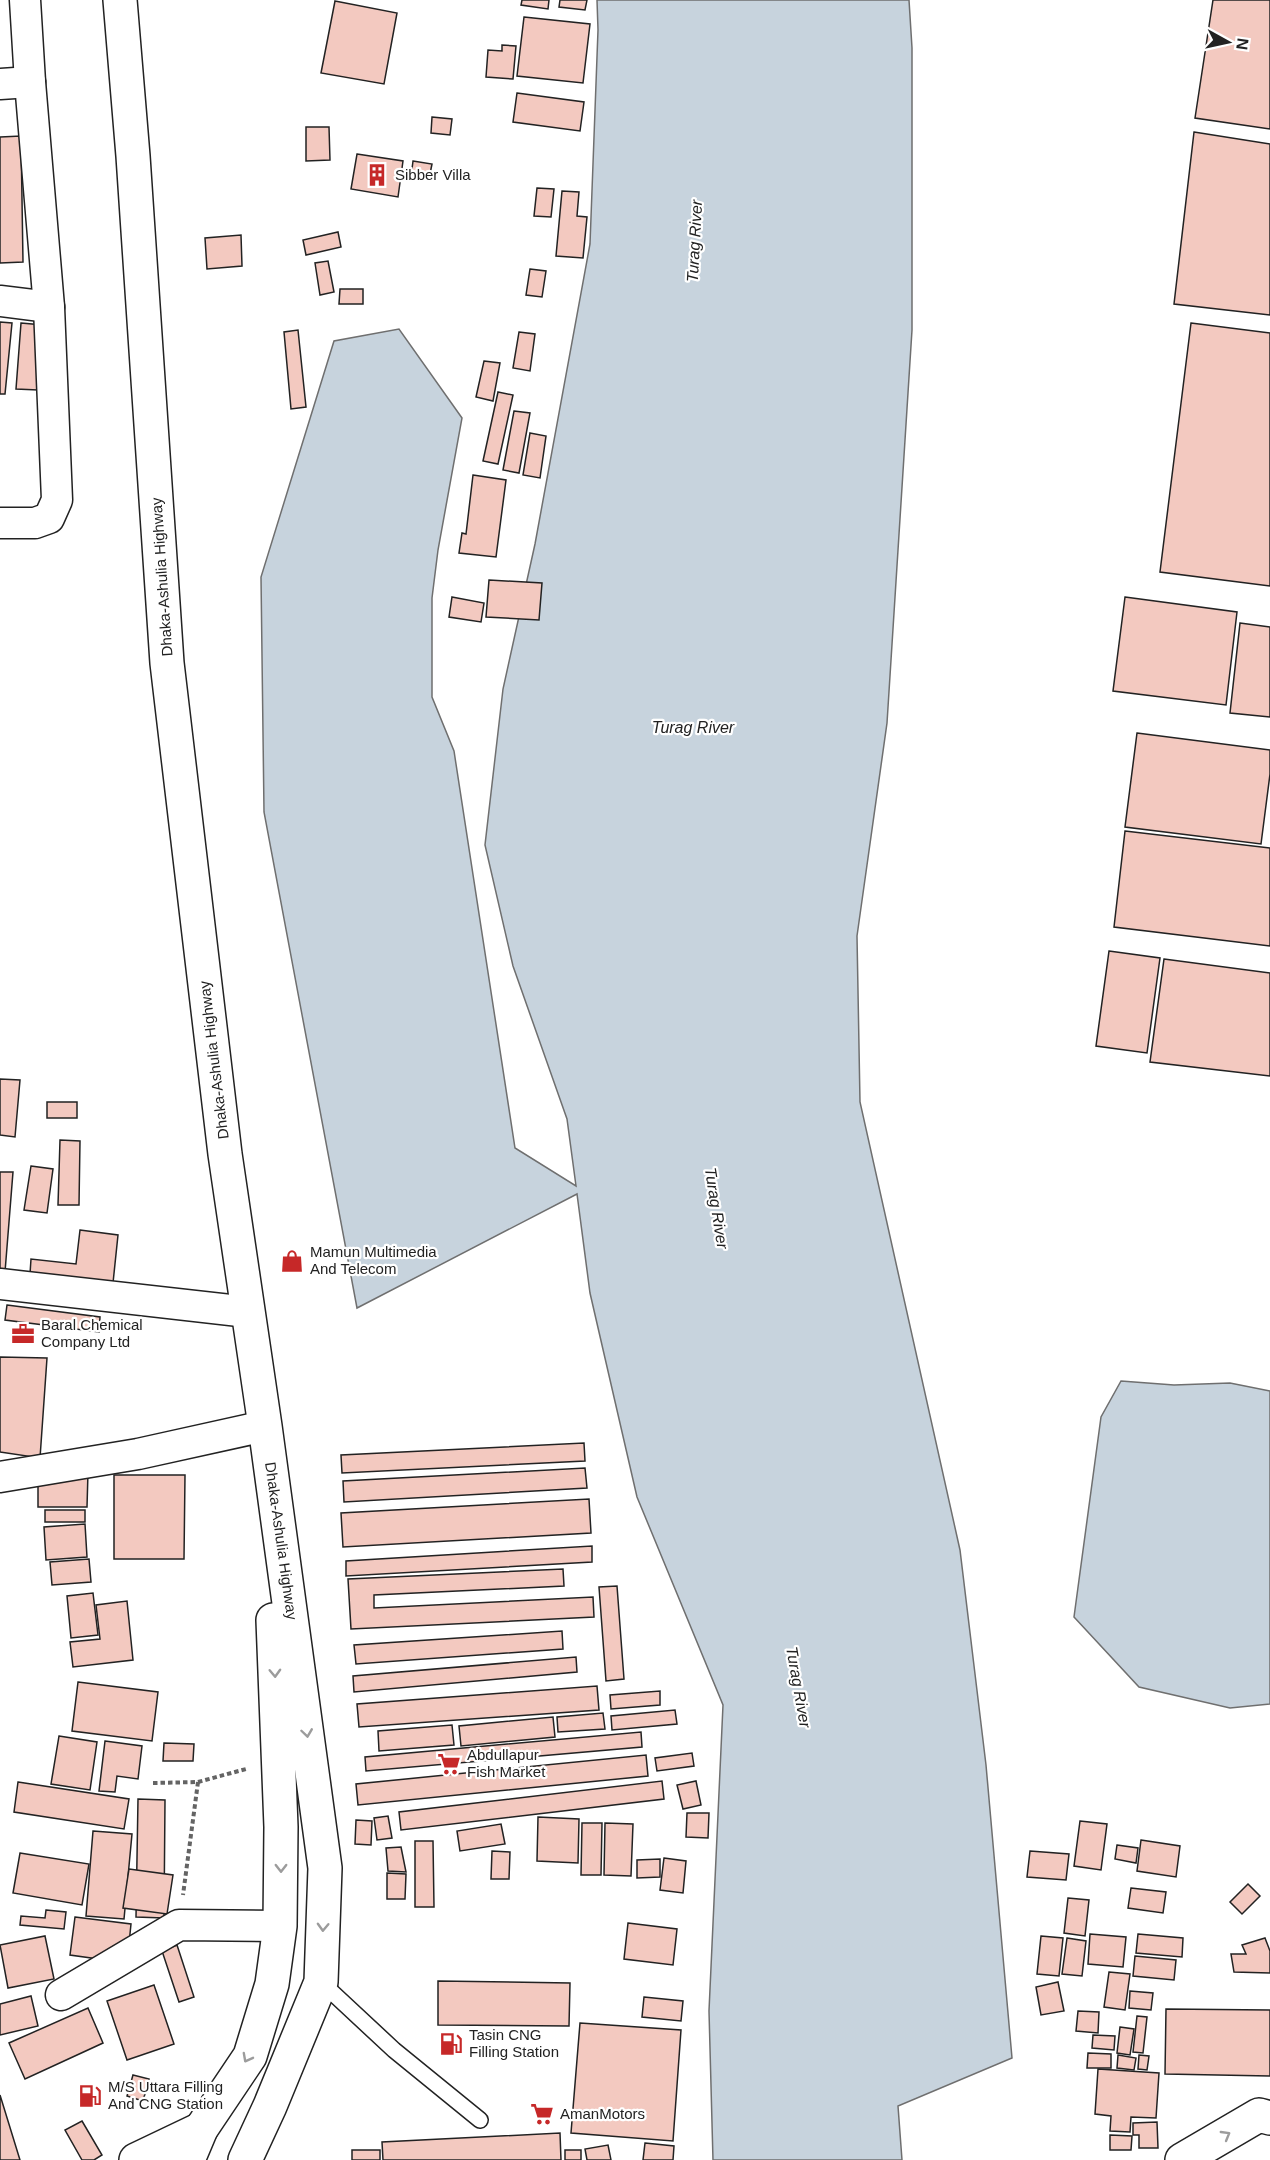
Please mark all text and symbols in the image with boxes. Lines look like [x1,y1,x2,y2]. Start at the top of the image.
north arrow [1198,12,1258,72]
text: N [1233,37,1252,51]
building icon: Sibber Villa [364,162,390,188]
place label: Sibber Villa [395,166,471,183]
water label: Turag River [684,199,705,283]
street label: Dhaka-Ashulia Highway [147,497,176,657]
water label: Turag River [652,719,735,736]
street label: Dhaka-Ashulia Highway [195,980,232,1140]
water label: Turag River [702,1166,731,1251]
place label: Mamun Multimedia And Telecom [310,1243,437,1277]
shop icon: Mamun Multimedia And Telecom [279,1248,305,1274]
place label: Baral Chemical Company Ltd [41,1316,143,1350]
office icon: Baral Chemical Company Ltd [10,1321,36,1347]
street label: Dhaka-Ashulia Highway [262,1461,301,1621]
water label: Turag River [783,1645,814,1730]
one-way arrow [268,1669,281,1678]
one-way arrow [301,1729,313,1738]
place label: Abdullapur Fish Market [467,1746,546,1780]
supermarket icon: Abdullapur Fish Market [436,1751,462,1777]
one-way arrow [274,1864,287,1873]
one-way arrow [317,1923,330,1932]
place label: Tasin CNG Filling Station [469,2026,559,2060]
fuel station icon: Tasin CNG Filling Station [438,2031,464,2057]
one-way arrow [243,2052,254,2062]
place label: M/S Uttara Filling And CNG Station [108,2078,223,2112]
fuel station icon: M/S Uttara Filling And CNG Station [77,2083,103,2109]
supermarket icon: AmanMotors [529,2101,555,2127]
place label: AmanMotors [560,2105,645,2122]
one-way arrow [1220,2131,1230,2142]

